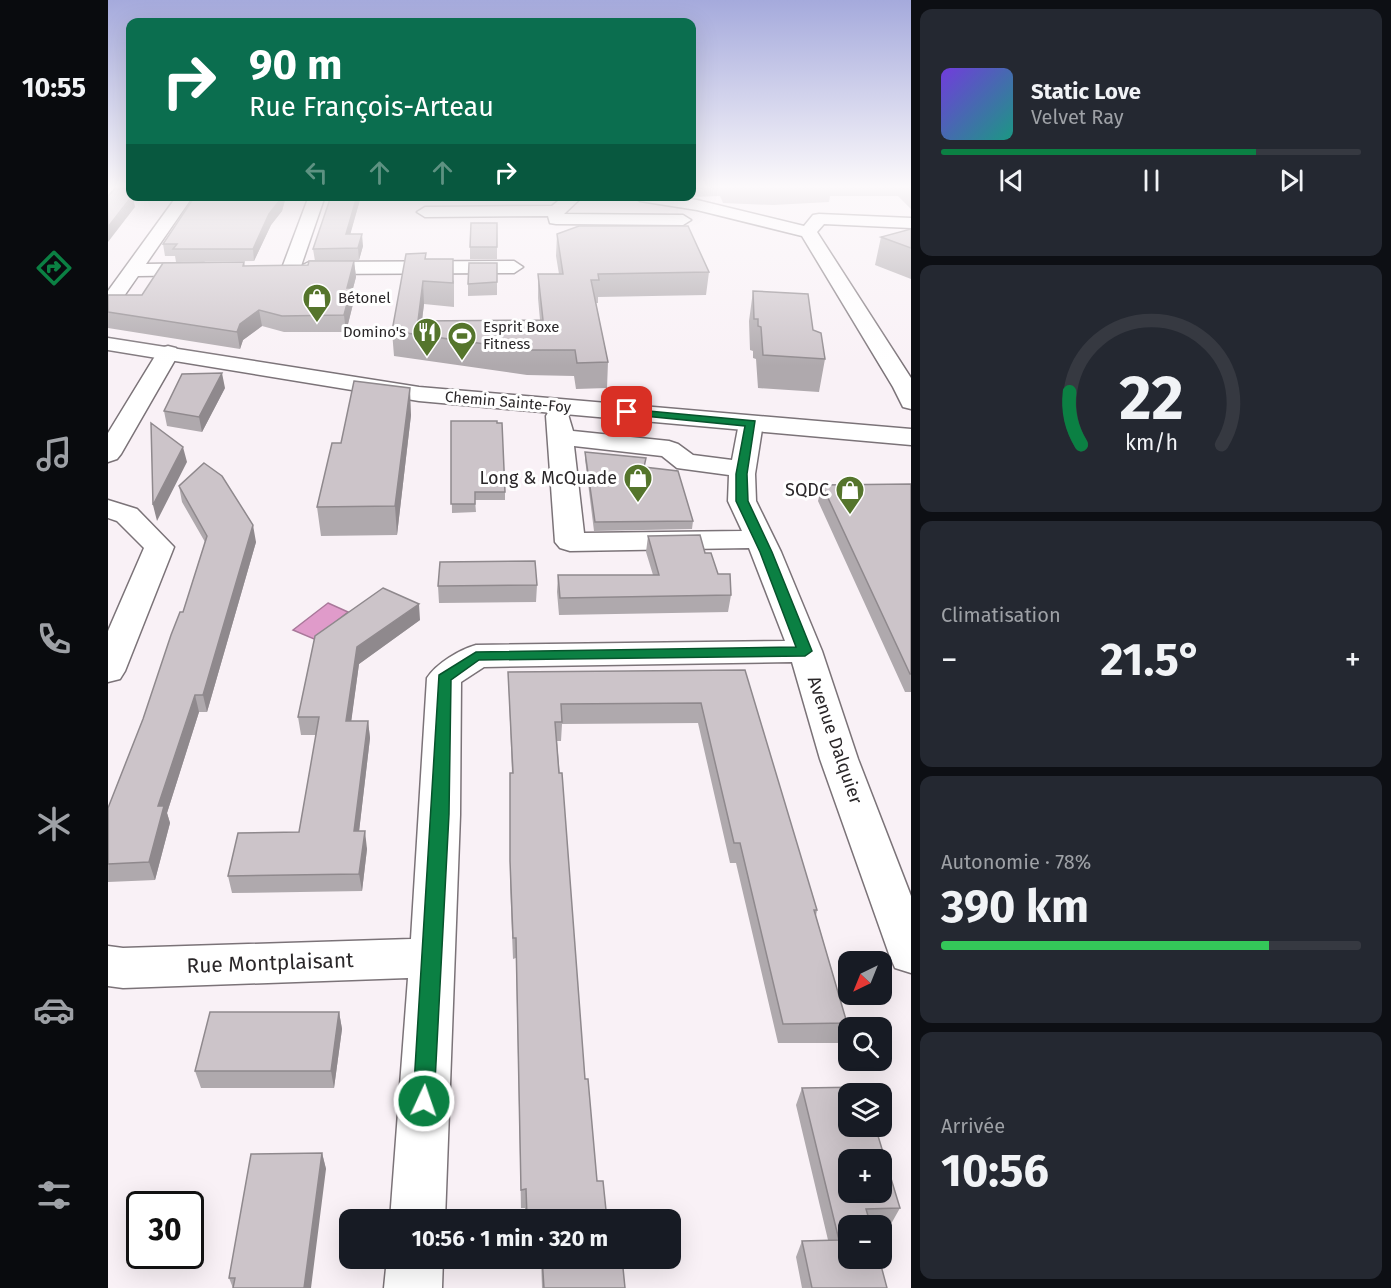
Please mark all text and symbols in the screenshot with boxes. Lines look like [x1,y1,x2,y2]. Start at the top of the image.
text: 90 m [249,40,343,90]
icon: right [150,42,228,120]
text: 10:55 [22,72,86,104]
text: Static Love [1031,78,1141,105]
text: Rue François-Arteau [249,91,494,123]
text: Velvet Ray [1031,105,1124,129]
icon: left [300,156,333,189]
icon: ahead [363,156,396,189]
icon: ahead [426,156,459,189]
icon: right [489,156,522,189]
icon: previous [995,164,1028,197]
icon: pause [1135,164,1168,197]
icon: next [1275,164,1308,197]
icon: directions [33,247,75,289]
shop icon: Bétonel [301,282,333,324]
place label: Bétonel [338,289,391,307]
restaurant icon: Domino's [411,316,443,358]
place label: Esprit Boxe Fitness [483,318,559,353]
sports icon: Esprit Boxe Fitness [446,320,478,362]
place label: Domino's [343,323,406,341]
text: 22 [1119,361,1183,436]
pin [601,386,652,437]
street label: Chemin Sainte-Foy [444,388,573,417]
icon: arrive [610,395,643,428]
text: km/h [1124,431,1178,457]
icon: music [33,433,75,475]
shop icon: Long & McQuade [622,462,654,504]
place label: Long & McQuade [480,467,617,489]
shop icon: SQDC [834,474,866,516]
place label: SQDC [785,479,829,501]
text: Climatisation [941,603,1061,627]
icon: phone [33,618,75,660]
text: 21.5° [1100,633,1202,687]
text: − [941,640,958,680]
text: + [1345,640,1361,680]
street label: Avenue Dalquier [803,673,867,807]
icon: climate [33,803,75,845]
text: Autonomie · 78% [941,850,1091,874]
text: 390 km [941,880,1089,934]
street label: Rue Montplaisant [186,947,354,979]
north arrow [838,951,892,1005]
map controls [838,951,892,1269]
icon: car [33,989,75,1031]
button: search [838,1017,892,1071]
position arrow [392,1069,456,1133]
button: layers [838,1083,892,1137]
text: Arrivée [941,1114,1005,1138]
text: 10:56 [941,1144,1049,1198]
button: + [838,1149,892,1203]
icon: filters [33,1174,75,1216]
speed limit sign: 30 [126,1191,204,1269]
button: − [838,1215,892,1269]
text: 10:56 · 1 min · 320 m [412,1225,608,1252]

